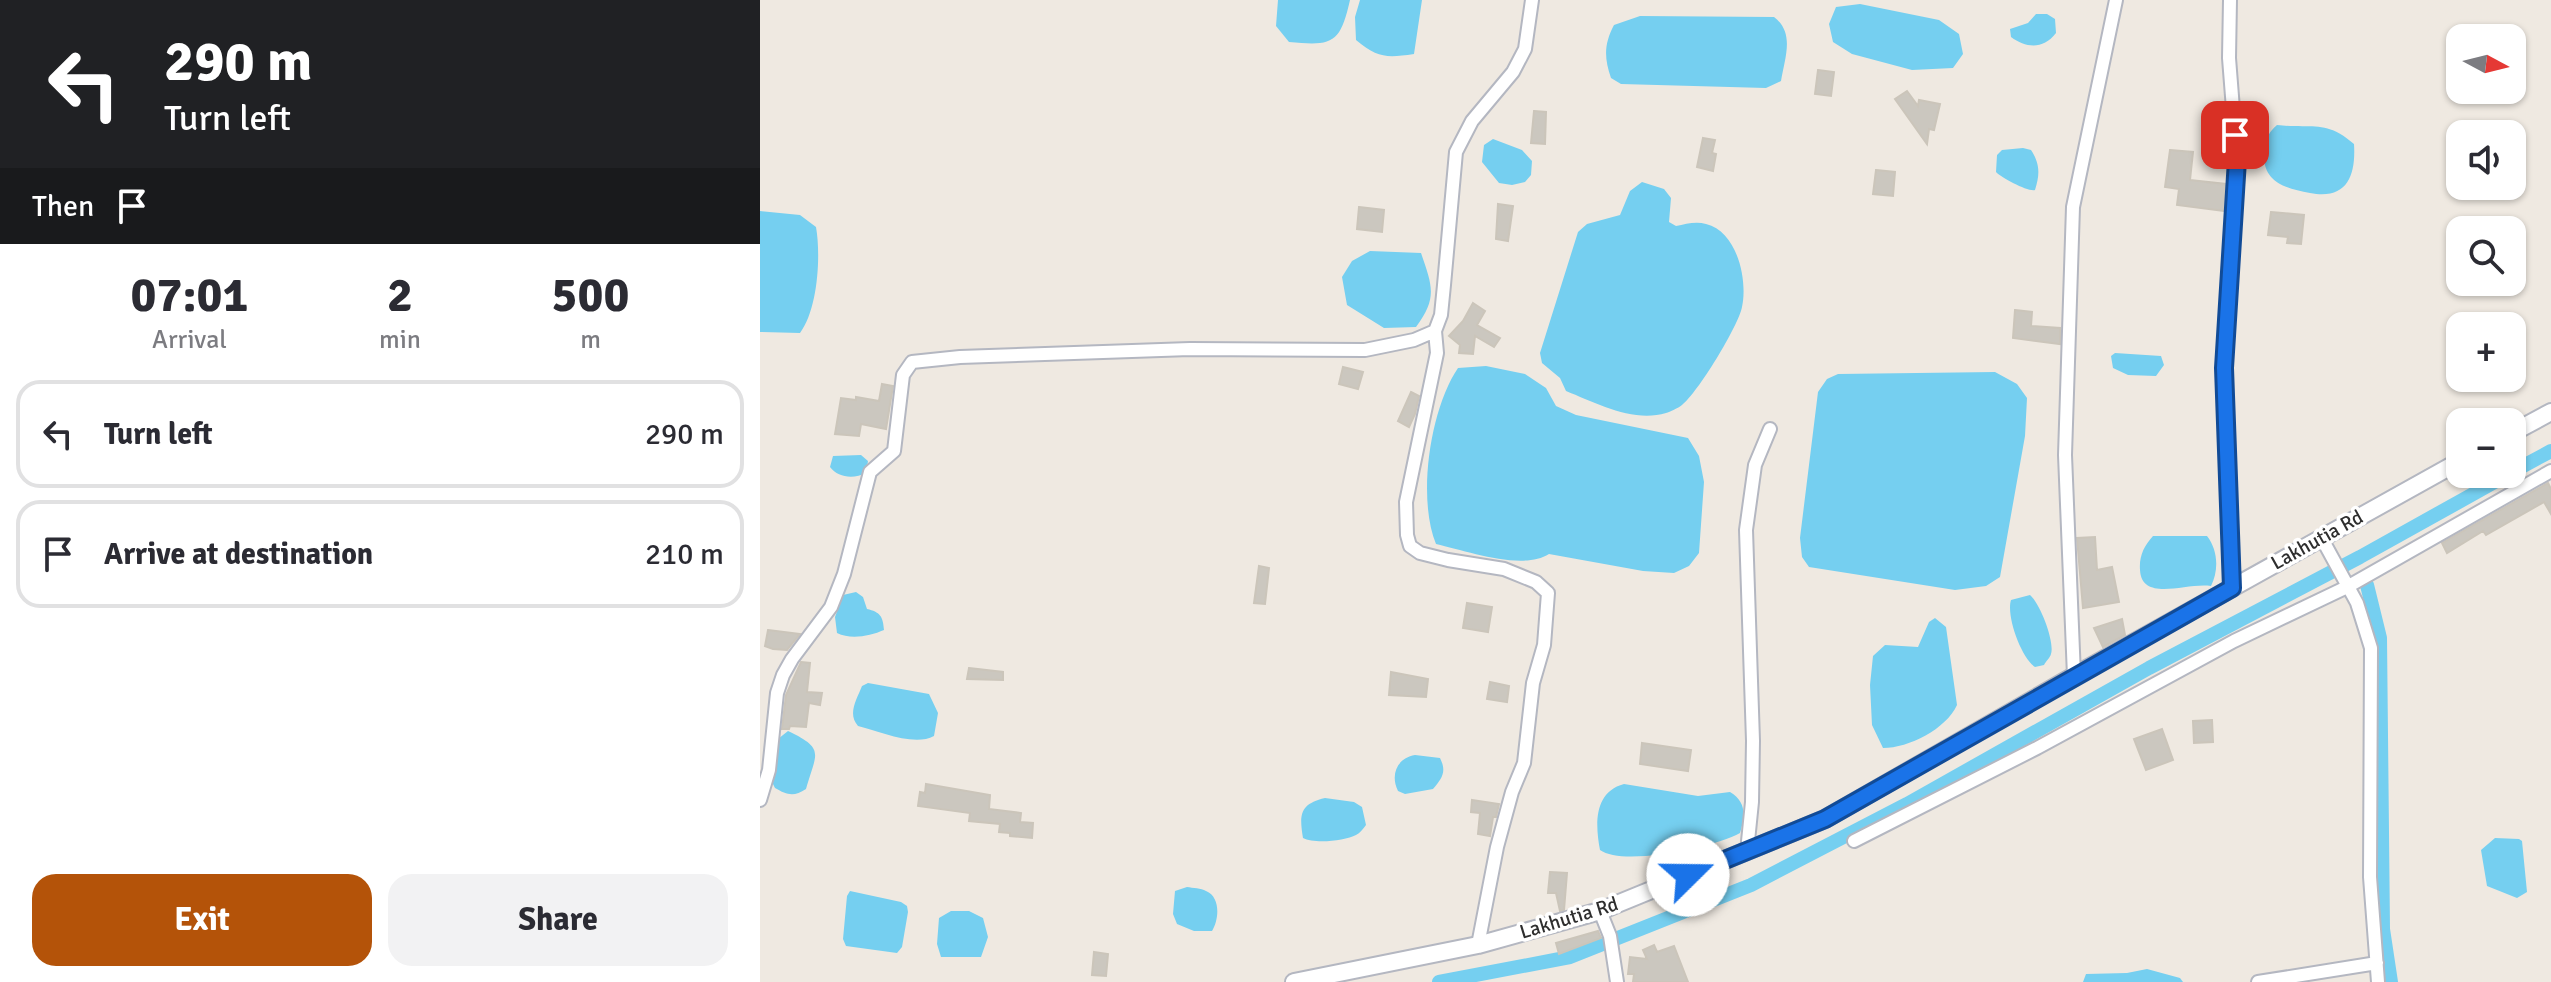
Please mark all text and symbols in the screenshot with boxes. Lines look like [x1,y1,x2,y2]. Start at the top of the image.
north arrow [2446,24,2526,104]
map controls [2446,24,2526,488]
text: 290 m [164,27,312,96]
icon: left [32,32,136,136]
text: Turn left [164,96,291,141]
pin [2201,101,2269,169]
icon: arrive [2213,113,2257,157]
button: sound [2446,120,2526,200]
icon: arrive [110,184,154,228]
text: Then [32,188,94,225]
button: search [2446,216,2526,296]
text: 07:01 [131,266,248,325]
text: 2 [387,266,413,325]
text: 500 [552,266,629,325]
button: + [2446,312,2526,392]
text: Arrival [152,324,227,356]
text: min [379,324,421,356]
text: m [580,324,601,356]
button: − [2446,408,2526,488]
icon: left [36,412,80,456]
text: Turn left [104,416,213,453]
text: 290 m [645,416,724,453]
street label: Lakhutia Rd [2266,504,2368,576]
icon: arrive [36,532,80,576]
text: Arrive at destination [104,536,373,573]
text: 210 m [645,536,724,573]
position arrow [1646,833,1730,917]
button: Exit [32,874,372,966]
button: Share [388,874,728,966]
street label: Lakhutia Rd [1517,891,1621,945]

